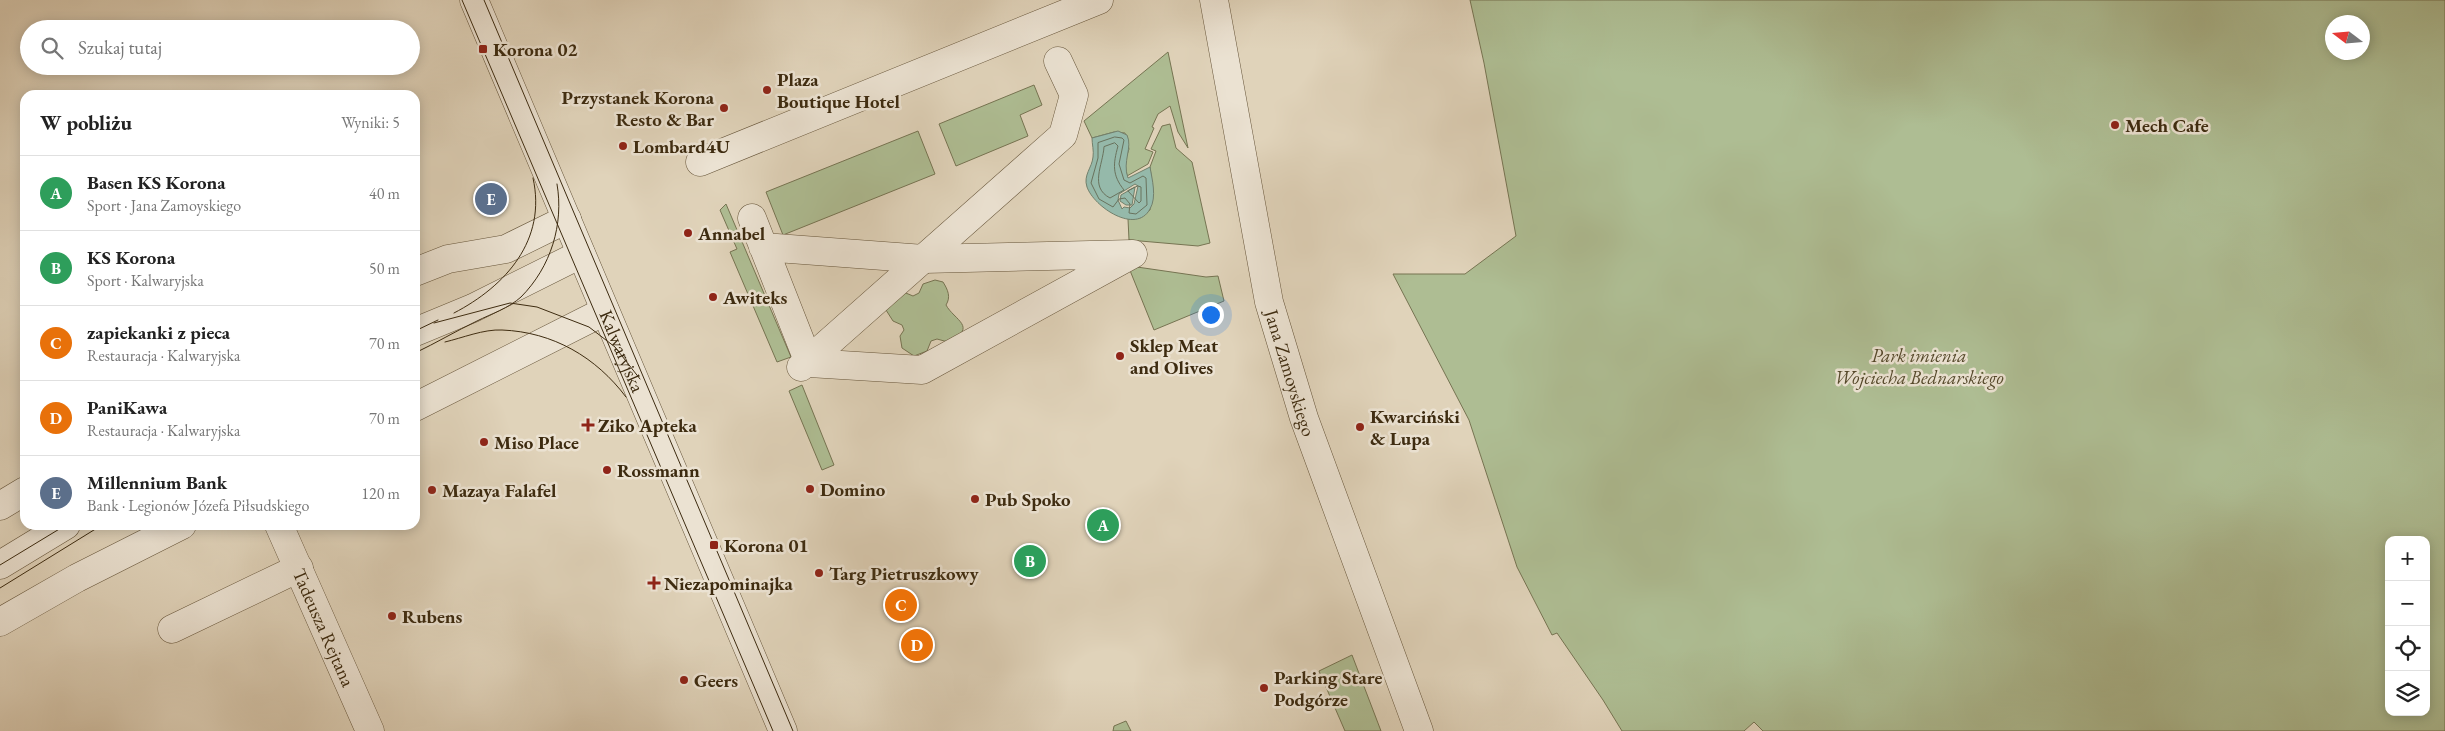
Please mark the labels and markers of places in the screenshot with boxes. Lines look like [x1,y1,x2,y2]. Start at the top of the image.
place label: Korona 02 [493,37,578,62]
marker: Korona 02 [477,43,489,55]
place label: Plaza Boutique Hotel [777,67,900,114]
marker: Plaza Boutique Hotel [761,84,773,96]
place label: Przystanek Korona Resto & Bar [562,85,715,132]
marker: Przystanek Korona Resto & Bar [718,102,730,114]
place label: Mech Cafe [2125,113,2209,138]
marker: Mech Cafe [2109,119,2121,131]
place label: Lombard4U [633,134,730,159]
marker: Lombard4U [617,140,629,152]
pin: E [475,180,507,218]
place label: Annabel [697,221,766,246]
marker: Annabel [682,227,694,239]
place label: Awiteks [722,285,788,310]
marker: Awiteks [707,291,719,303]
place label: Sklep Meat and Olives [1130,333,1218,380]
marker: Sklep Meat and Olives [1114,350,1126,362]
place label: Kwarciński & Lupa [1370,404,1460,451]
place label: Ziko Apteka [598,413,697,438]
marker: Ziko Apteka [582,419,594,431]
marker: Kwarciński & Lupa [1354,421,1366,433]
place label: Miso Place [494,430,579,455]
marker: Miso Place [478,436,490,448]
place label: Rossmann [617,458,700,483]
marker: Rossmann [601,464,613,476]
place label: Domino [820,477,886,502]
place label: Mazaya Falafel [442,478,557,503]
marker: Domino [804,483,816,495]
marker: Mazaya Falafel [426,484,438,496]
place label: Pub Spoko [985,487,1071,512]
marker: Pub Spoko [969,493,981,505]
pin: A [1087,506,1119,544]
place label: Korona 01 [724,533,809,558]
marker: Korona 01 [708,539,720,551]
pin: B [1014,542,1046,580]
place label: Targ Pietruszkowy [829,561,980,586]
marker: Targ Pietruszkowy [813,567,825,579]
place label: Niezapominajka [664,571,794,596]
marker: Niezapominajka [648,577,660,589]
pin: C [885,586,917,624]
place label: Rubens [402,604,463,629]
marker: Rubens [386,610,398,622]
pin: D [901,626,933,664]
place label: Parking Stare Podgórze [1274,665,1382,712]
place label: Geers [694,668,738,693]
marker: Geers [678,674,690,686]
marker: Parking Stare Podgórze [1258,682,1270,694]

